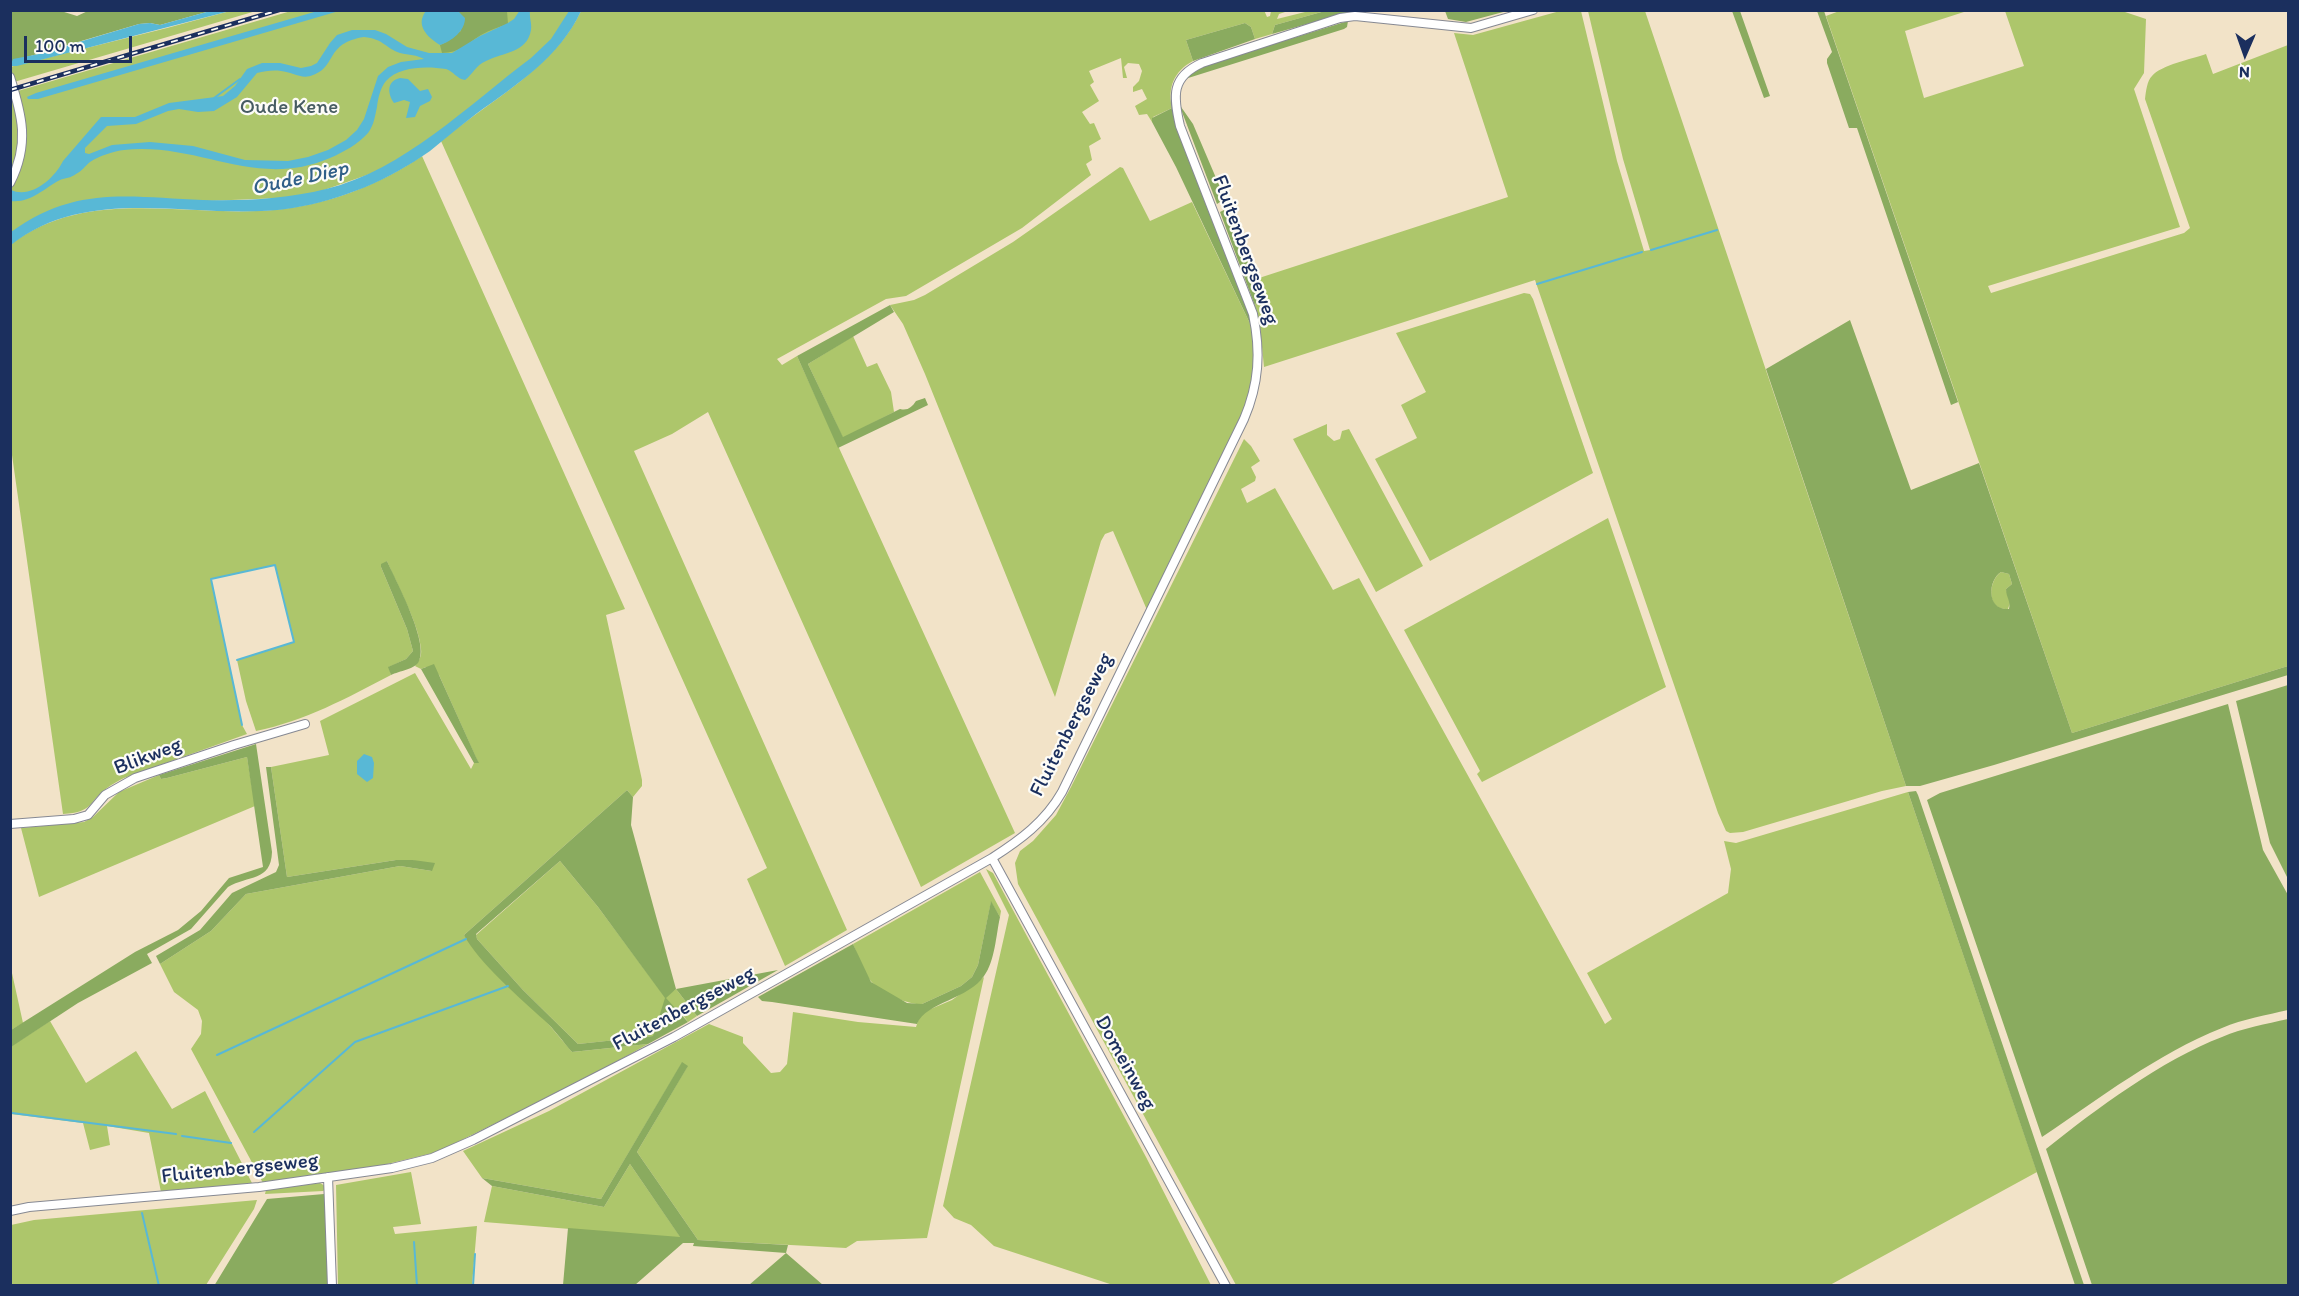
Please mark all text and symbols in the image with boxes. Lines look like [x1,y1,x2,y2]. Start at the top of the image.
scale bar [27,24,135,62]
north arrow [2215,24,2275,84]
text: 100 m [35,35,85,57]
text: N [2239,63,2250,82]
park label: Oude Kene [240,95,338,121]
water label: Oude Diep [249,156,351,202]
street label: Fluitenbergseweg [1206,172,1284,328]
street label: Fluitenbergseweg [1025,649,1119,801]
street label: Blikweg [111,733,185,781]
street label: Fluitenbergseweg [608,961,760,1057]
street label: Domeinweg [1089,1011,1161,1115]
street label: Fluitenbergseweg [160,1148,320,1190]

